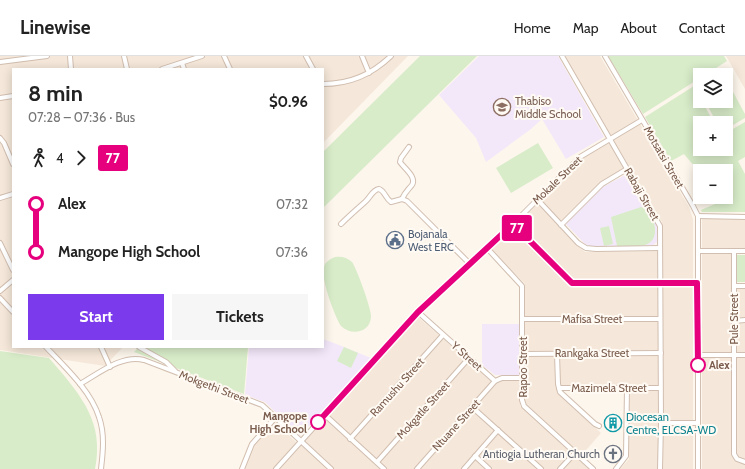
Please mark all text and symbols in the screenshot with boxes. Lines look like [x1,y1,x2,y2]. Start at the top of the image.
text: Linewise [20,16,91,39]
text: Home [514,19,551,37]
text: Map [573,19,598,37]
text: About [620,19,657,37]
text: Contact [679,19,725,37]
map controls [693,68,733,204]
button: layers [693,68,733,108]
text: 8 min [28,80,83,107]
text: $0.96 [269,93,308,111]
place label: Thabiso Middle School [515,94,581,121]
school or university icon: Thabiso Middle School [492,97,512,117]
text: 07:28 – 07:36 · Bus [28,109,135,125]
button: + [693,116,733,156]
street label: Motsatsi Street [641,123,688,191]
icon: walk [28,147,50,169]
icon: forward [70,147,92,169]
text: 77 [106,149,120,167]
text: 4 [56,150,64,166]
street label: Mokale Street [529,153,585,207]
button: − [693,164,733,204]
street label: Rabaji Street [621,165,663,223]
text: Alex [58,195,86,213]
text: 07:32 [276,196,308,212]
line badge: 77 [499,215,535,241]
text: 77 [510,219,524,237]
place label: Bojanala West ERC [408,227,454,254]
public building icon: Bojanala West ERC [385,230,405,250]
text: Mangope High School [58,243,200,261]
text: 07:36 [275,244,308,260]
street label: Pule Street [727,293,741,344]
button: Start [28,294,164,340]
button: Tickets [172,294,308,340]
street label: Mafisa Street [562,312,623,326]
street label: Rapoo Street [516,336,530,397]
street label: Y Street [448,338,486,374]
street label: Rankgaka Street [555,346,629,360]
street label: Ramushu Street [367,354,427,419]
marker: Alex [690,357,706,373]
place label: Alex [709,358,730,372]
street label: Mokgethi Street [177,367,251,407]
street label: Mokgatle Street [393,378,453,442]
street label: Mazimela Street [571,381,647,395]
street label: Ntuane Street [429,396,483,454]
place label: Mangope High School [250,409,307,436]
place label: Diocesan Centre, ELCSA-WD [626,410,716,437]
building icon: Diocesan Centre, ELCSA-WD [603,413,623,433]
marker: Mangope High School [310,414,326,430]
church icon: Antiogia Lutheran Church [603,444,623,464]
place label: Antiogia Lutheran Church [483,447,600,461]

